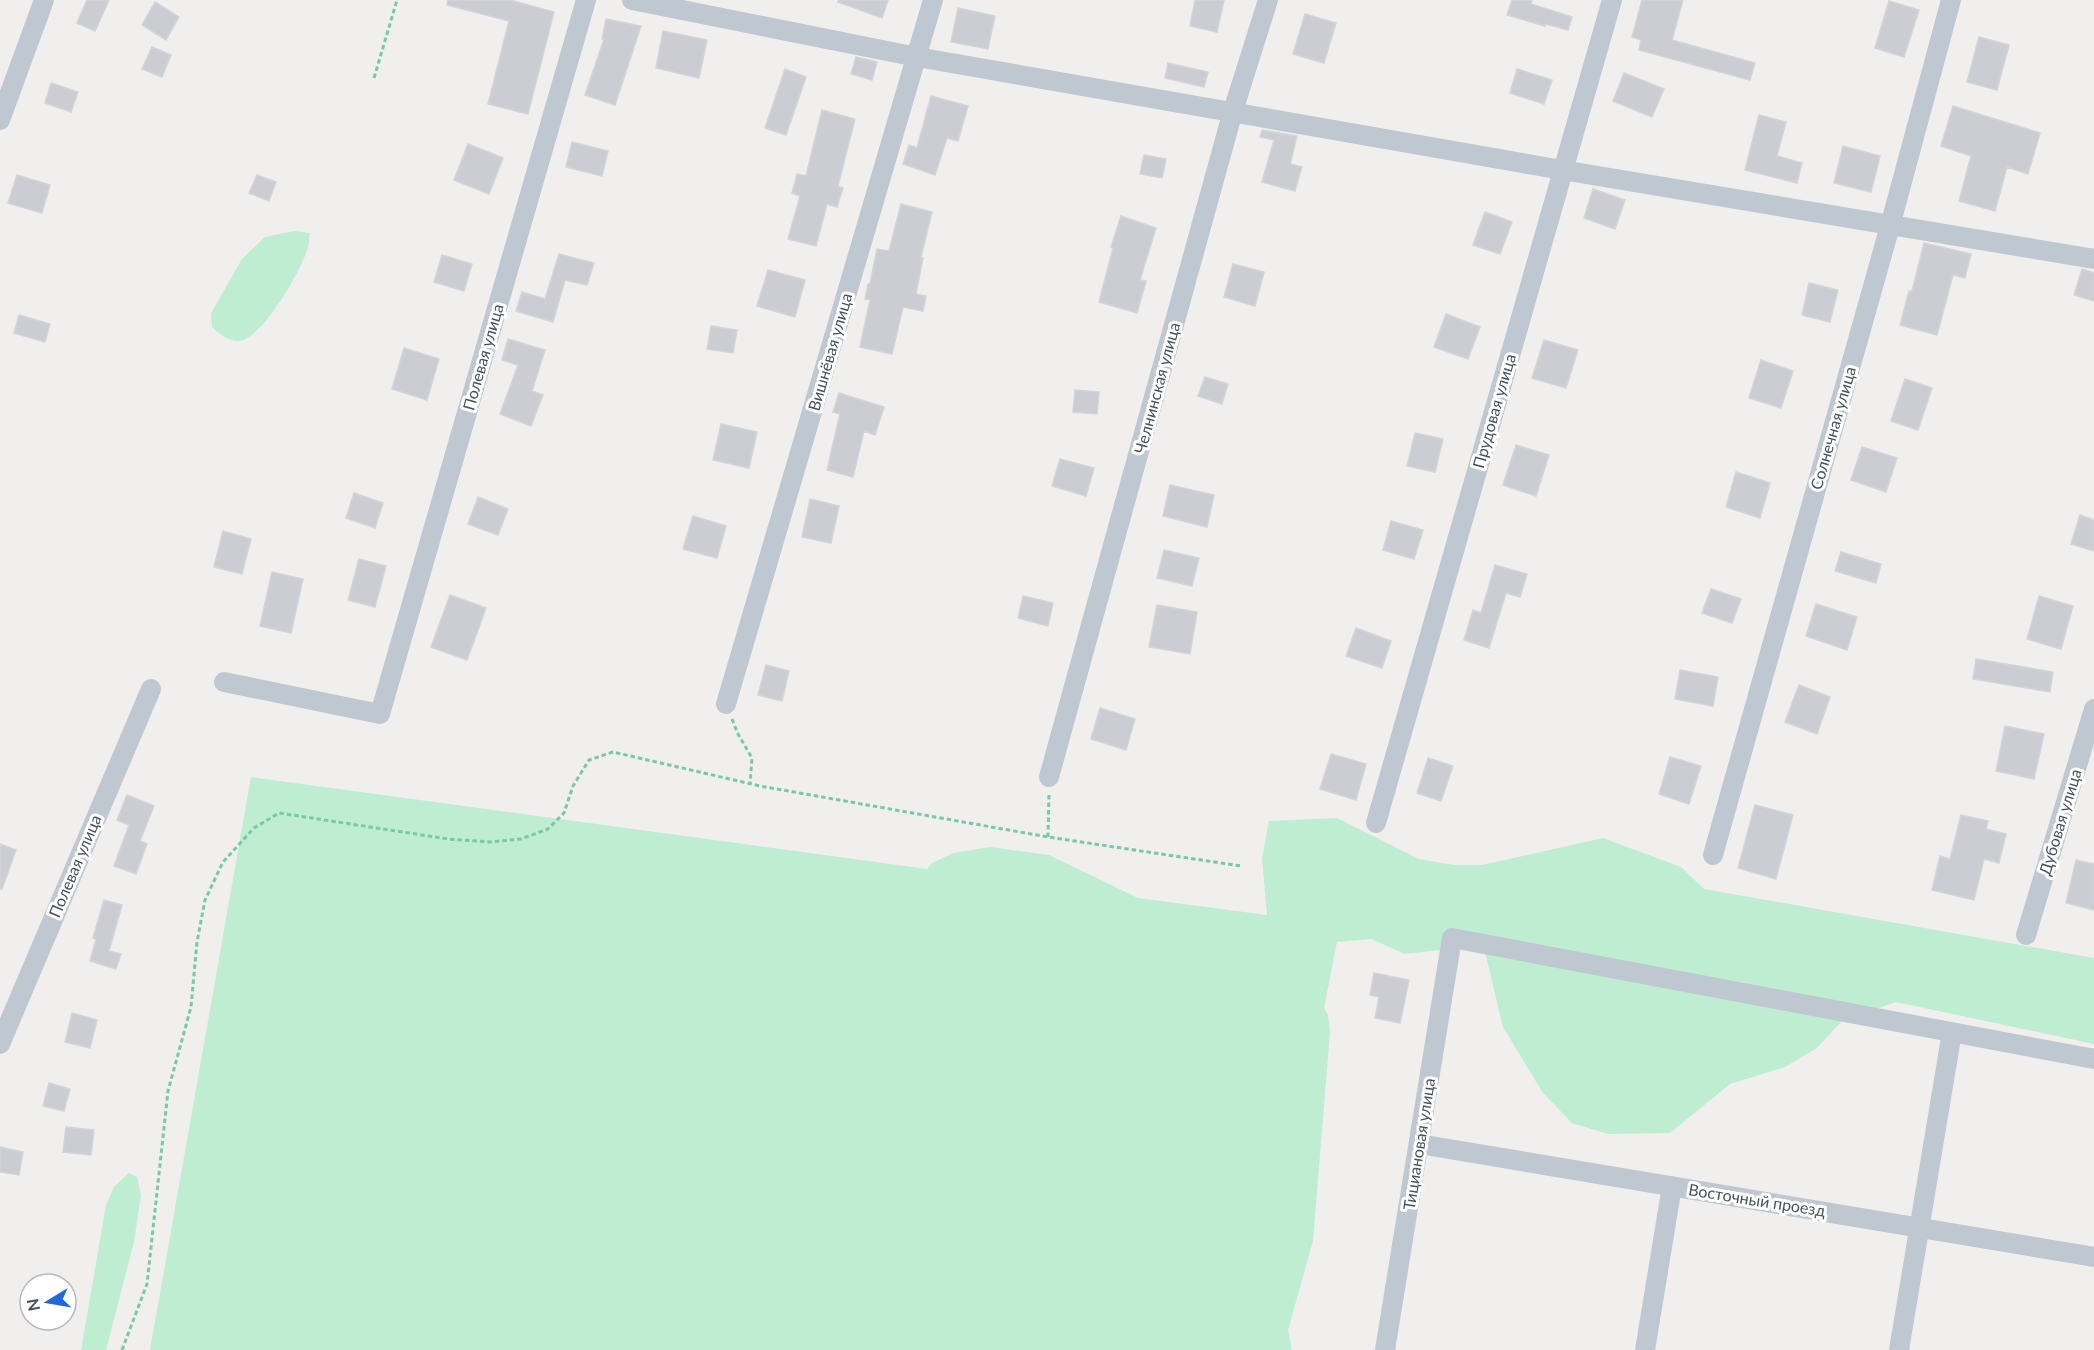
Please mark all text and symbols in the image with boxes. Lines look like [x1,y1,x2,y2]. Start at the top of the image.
street label: Вишнёвая улица [804,291,855,413]
street label: Полевая улица [458,301,507,412]
street label: Челнинская улица [1130,320,1183,455]
street label: Прудовая улица [1468,351,1519,470]
street label: Солнечная улица [1806,364,1859,492]
street label: Дубовая улица [2034,766,2085,877]
street label: Полевая улица [44,812,105,920]
street label: Тициановая улица [1399,1077,1438,1211]
street label: Восточный проезд [1687,1179,1827,1220]
north arrow [18,1272,78,1332]
text: N [22,1297,43,1313]

